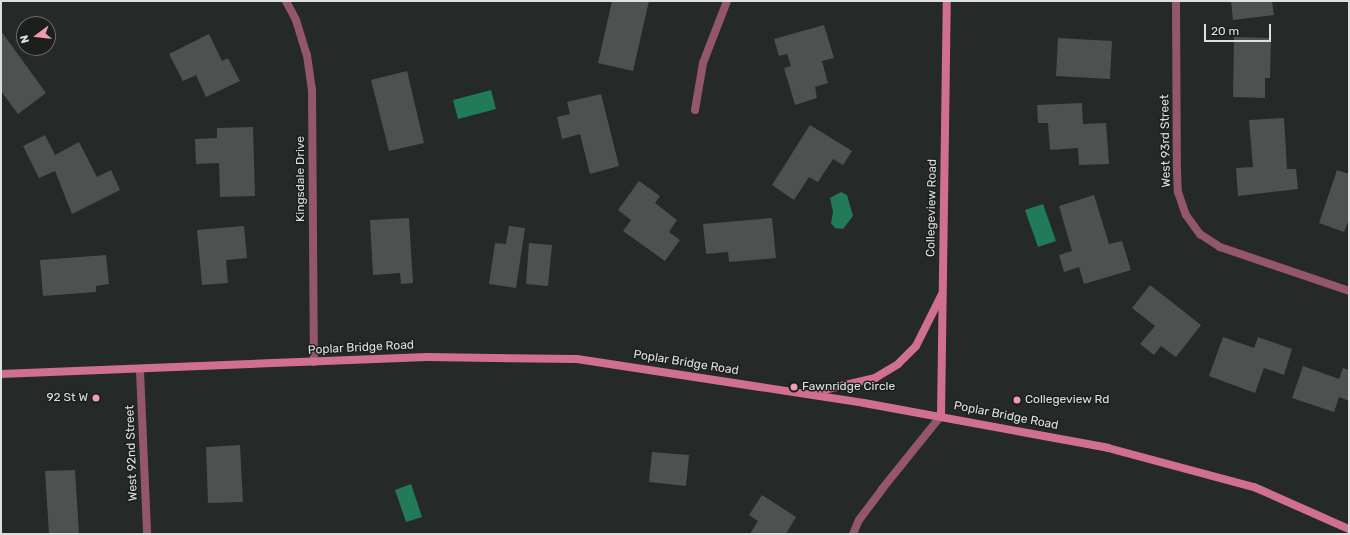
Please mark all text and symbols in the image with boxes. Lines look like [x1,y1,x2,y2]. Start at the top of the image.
north arrow [16,16,56,56]
scale bar [1206,16,1273,42]
text: 20 m [1211,24,1239,38]
text: N [18,33,32,44]
street label: West 93rd Street [1158,94,1174,188]
street label: Kingsdale Drive [294,136,308,222]
street label: Collegeview Road [924,159,940,257]
street label: Poplar Bridge Road [307,338,415,358]
street label: Poplar Bridge Road [632,348,740,378]
place label: Fawnridge Circle [802,380,895,394]
marker: Fawnridge Circle [789,382,799,392]
place label: 92 St W [46,391,88,405]
marker: 92 St W [91,393,101,403]
place label: Collegeview Rd [1025,393,1110,407]
marker: Collegeview Rd [1012,395,1022,405]
street label: Poplar Bridge Road [952,399,1060,433]
street label: West 92nd Street [123,405,141,501]

